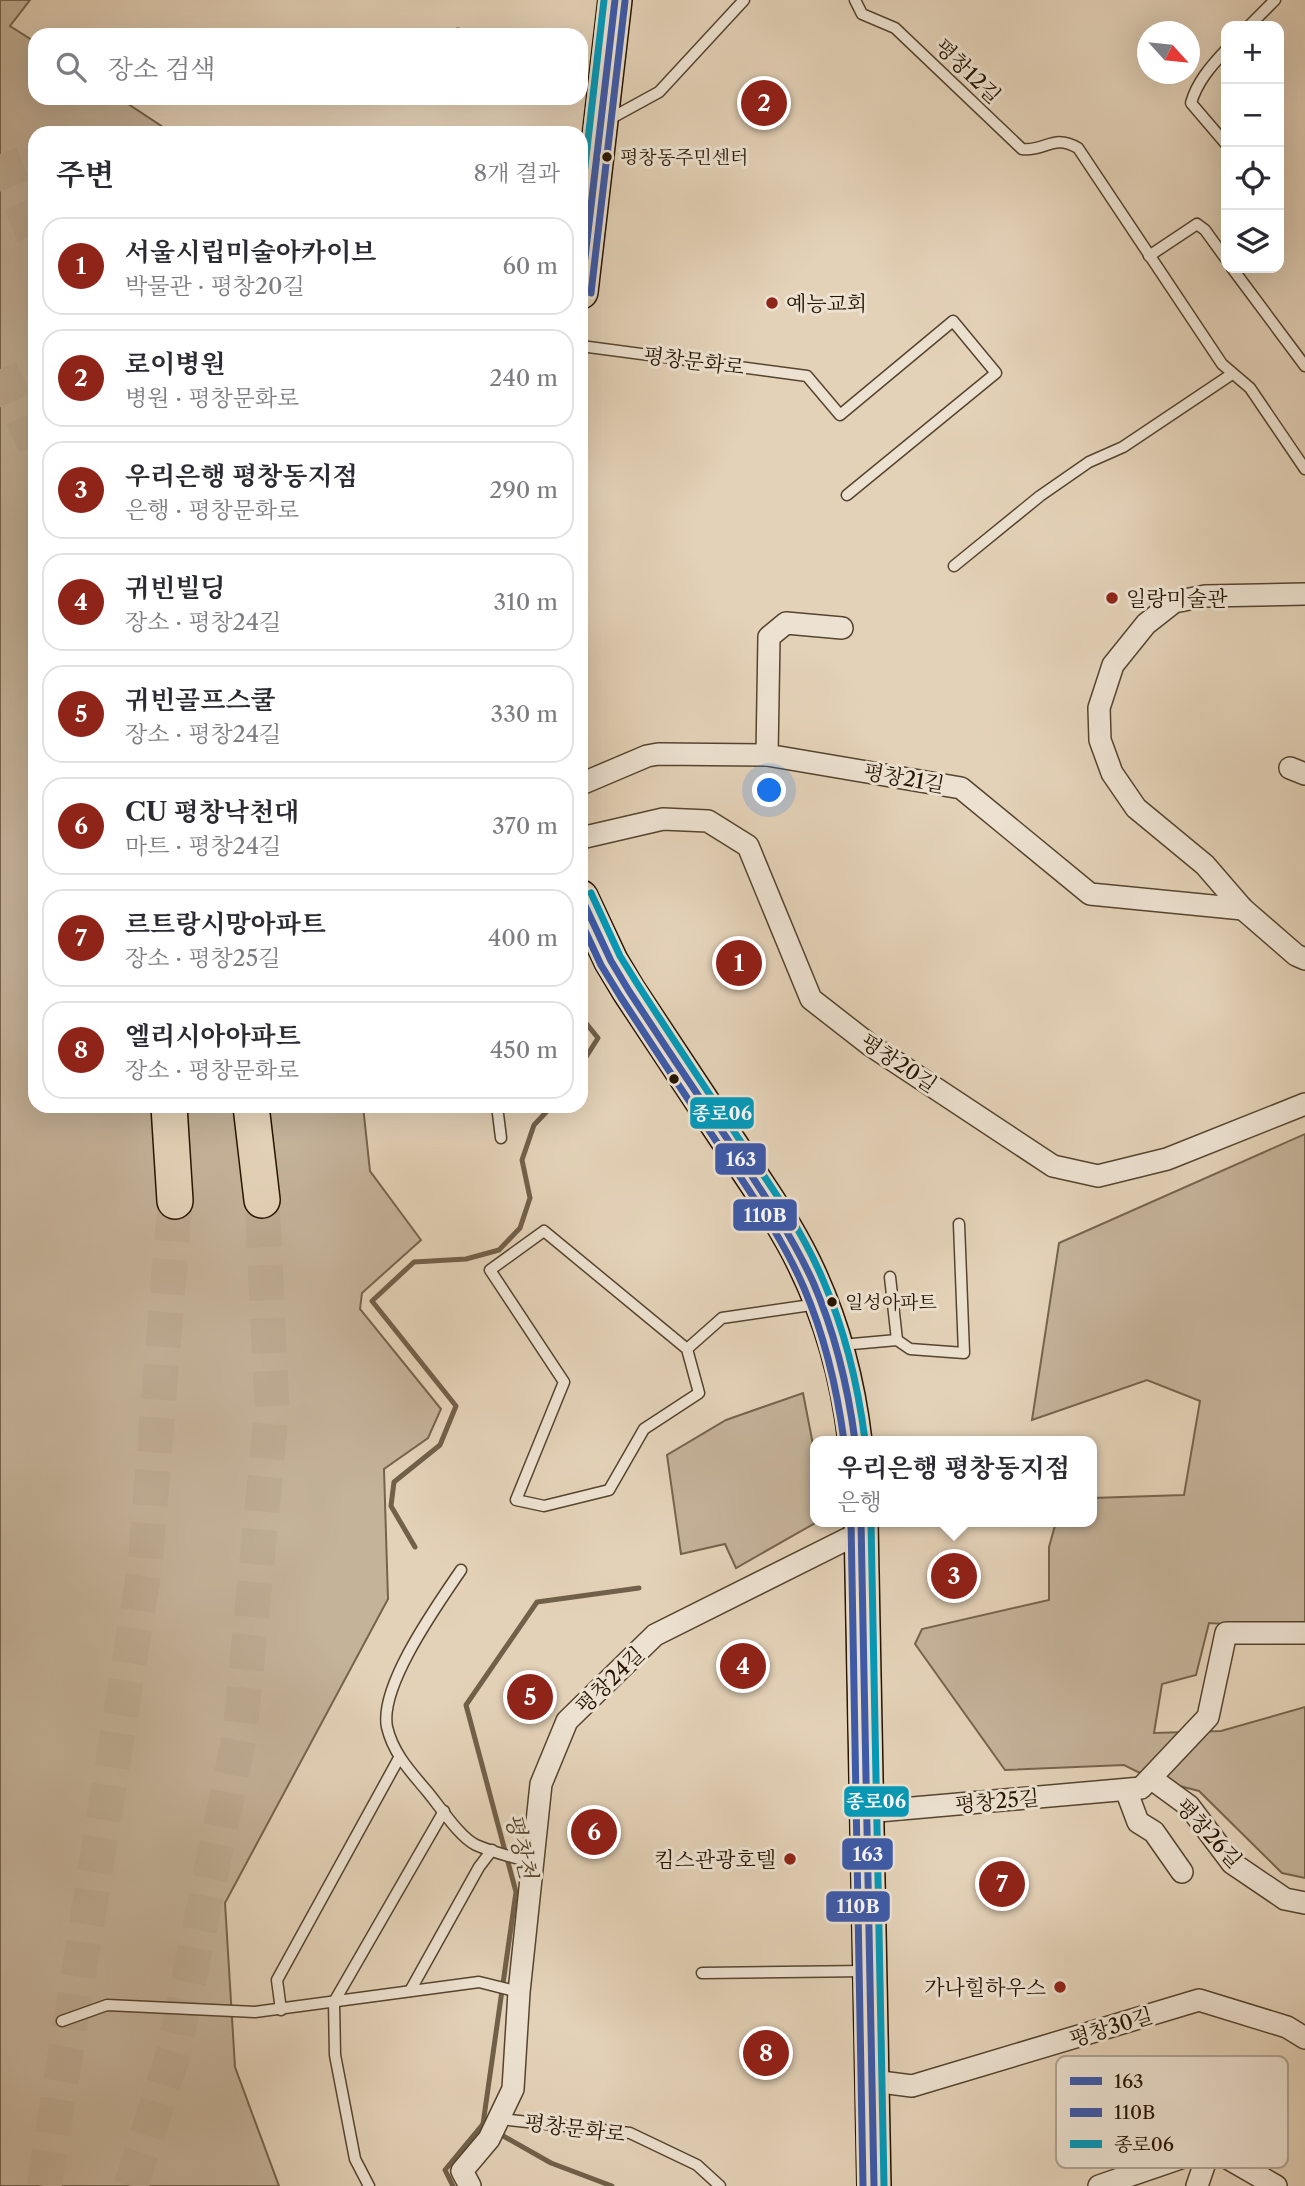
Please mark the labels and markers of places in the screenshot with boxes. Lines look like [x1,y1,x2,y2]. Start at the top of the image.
pin: 2 [741,77,787,129]
place label: 평창동주민센터 [620,146,748,169]
marker: 평창동주민센터 [600,150,614,164]
place label: 예능교회 [786,291,867,316]
marker: 예능교회 [764,295,780,311]
place label: 일랑미술관 [1126,586,1228,611]
marker: 일랑미술관 [1104,590,1120,606]
pin: 1 [716,937,762,989]
unlabelled marker [667,1072,681,1086]
place label: 일성아파트 [845,1291,937,1314]
marker: 일성아파트 [825,1295,839,1309]
pin: 3 [931,1550,977,1602]
pin: 4 [720,1640,766,1692]
pin: 5 [507,1671,553,1723]
pin: 6 [571,1806,617,1858]
place label: 킴스관광호텔 [654,1847,776,1872]
marker: 킴스관광호텔 [782,1851,798,1867]
pin: 7 [979,1858,1025,1910]
place label: 가나힐하우스 [924,1975,1046,2000]
marker: 가나힐하우스 [1052,1979,1068,1995]
pin: 8 [743,2027,789,2079]

